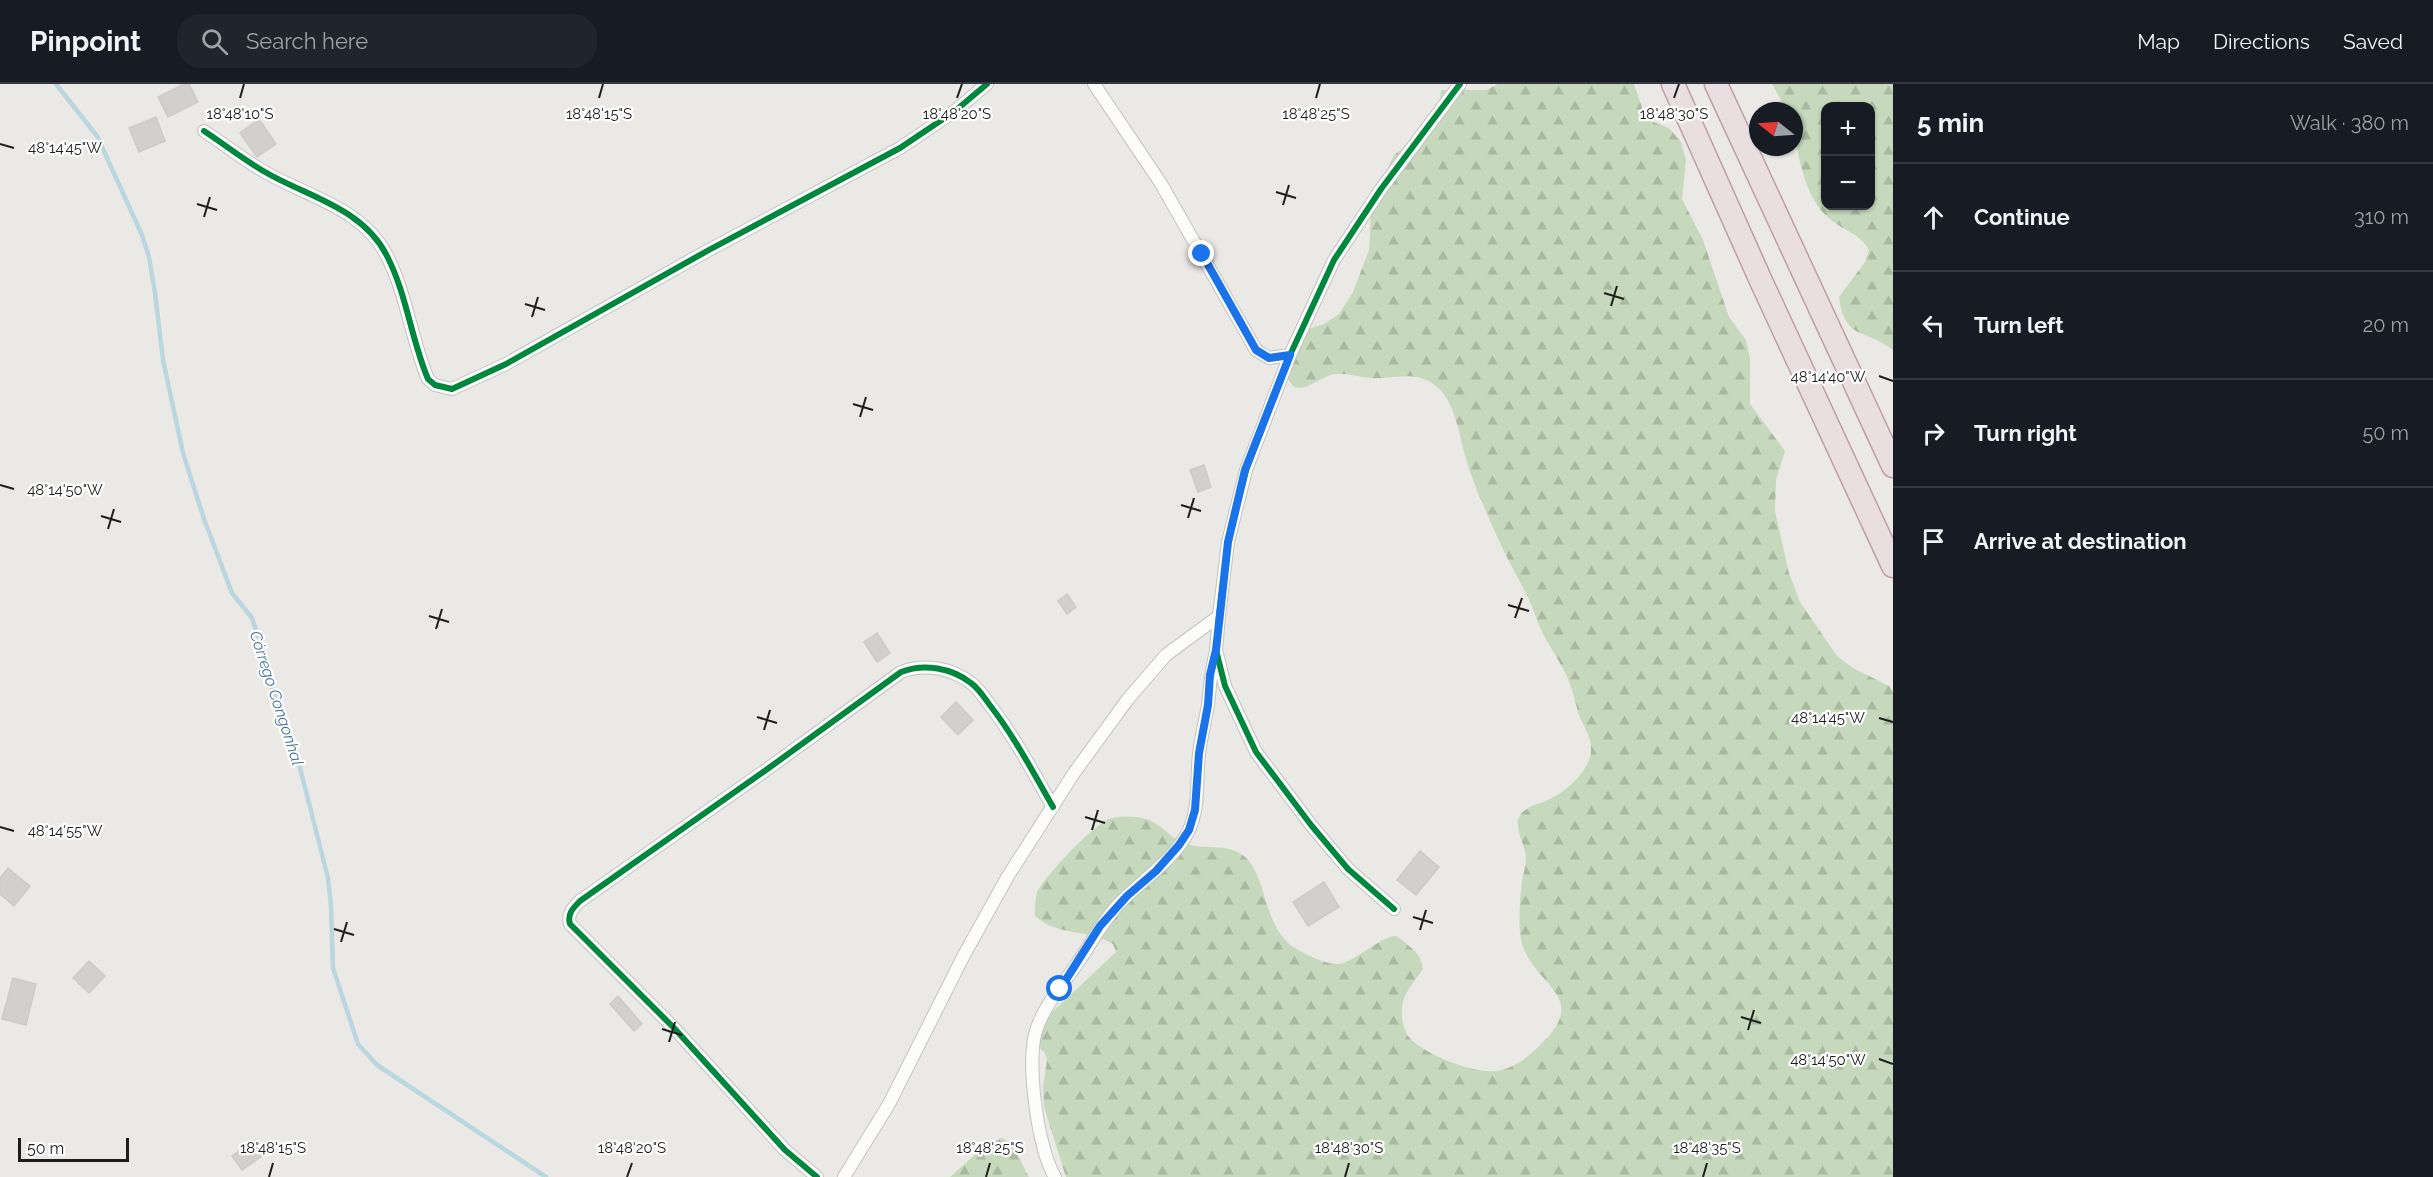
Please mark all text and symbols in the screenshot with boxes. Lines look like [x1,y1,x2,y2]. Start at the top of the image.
search box [177,14,597,68]
text: Pinpoint [30,25,141,58]
icon: search [198,25,231,58]
text: Search here [246,28,368,54]
text: Map [2137,29,2180,54]
text: Directions [2213,29,2310,54]
text: Saved [2343,29,2403,54]
north arrow [1749,102,1803,156]
map controls [1821,102,1875,210]
button: + [1821,102,1875,156]
text: 18°48'10"S [206,105,274,123]
text: 18°48'15"S [566,105,632,123]
text: 18°48'20"S [923,105,991,123]
text: 18°48'25"S [1282,105,1350,123]
text: 18°48'30"S [1640,105,1708,123]
text: 5 min [1917,108,1984,138]
text: Walk · 380 m [2290,111,2409,135]
text: 48°14'45"W [28,139,102,157]
button: − [1821,156,1875,210]
icon: ahead [1917,201,1950,234]
text: Continue [1974,204,2070,230]
text: 310 m [2354,205,2409,229]
route end [1188,240,1214,266]
icon: left [1917,309,1950,342]
text: Turn left [1974,312,2064,338]
text: 20 m [2363,313,2409,337]
text: 48°14'40"W [1791,368,1866,386]
icon: right [1917,417,1950,450]
text: Turn right [1974,420,2077,446]
text: 50 m [2362,421,2409,445]
text: 48°14'50"W [27,481,103,499]
icon: arrive [1917,525,1950,558]
text: Arrive at destination [1974,528,2187,554]
water label: Córrego Congonhal [246,628,307,768]
text: 48°14'45"W [1791,709,1865,727]
text: 48°14'55"W [28,822,103,840]
route start [1046,975,1072,1001]
text: 48°14'50"W [1790,1051,1866,1069]
scale bar [18,1135,129,1162]
text: 50 m [27,1139,64,1158]
text: 18°48'15"S [240,1139,306,1157]
text: 18°48'20"S [598,1139,666,1157]
text: 18°48'25"S [956,1139,1024,1157]
text: 18°48'30"S [1315,1139,1383,1157]
text: 18°48'35"S [1673,1139,1741,1157]

